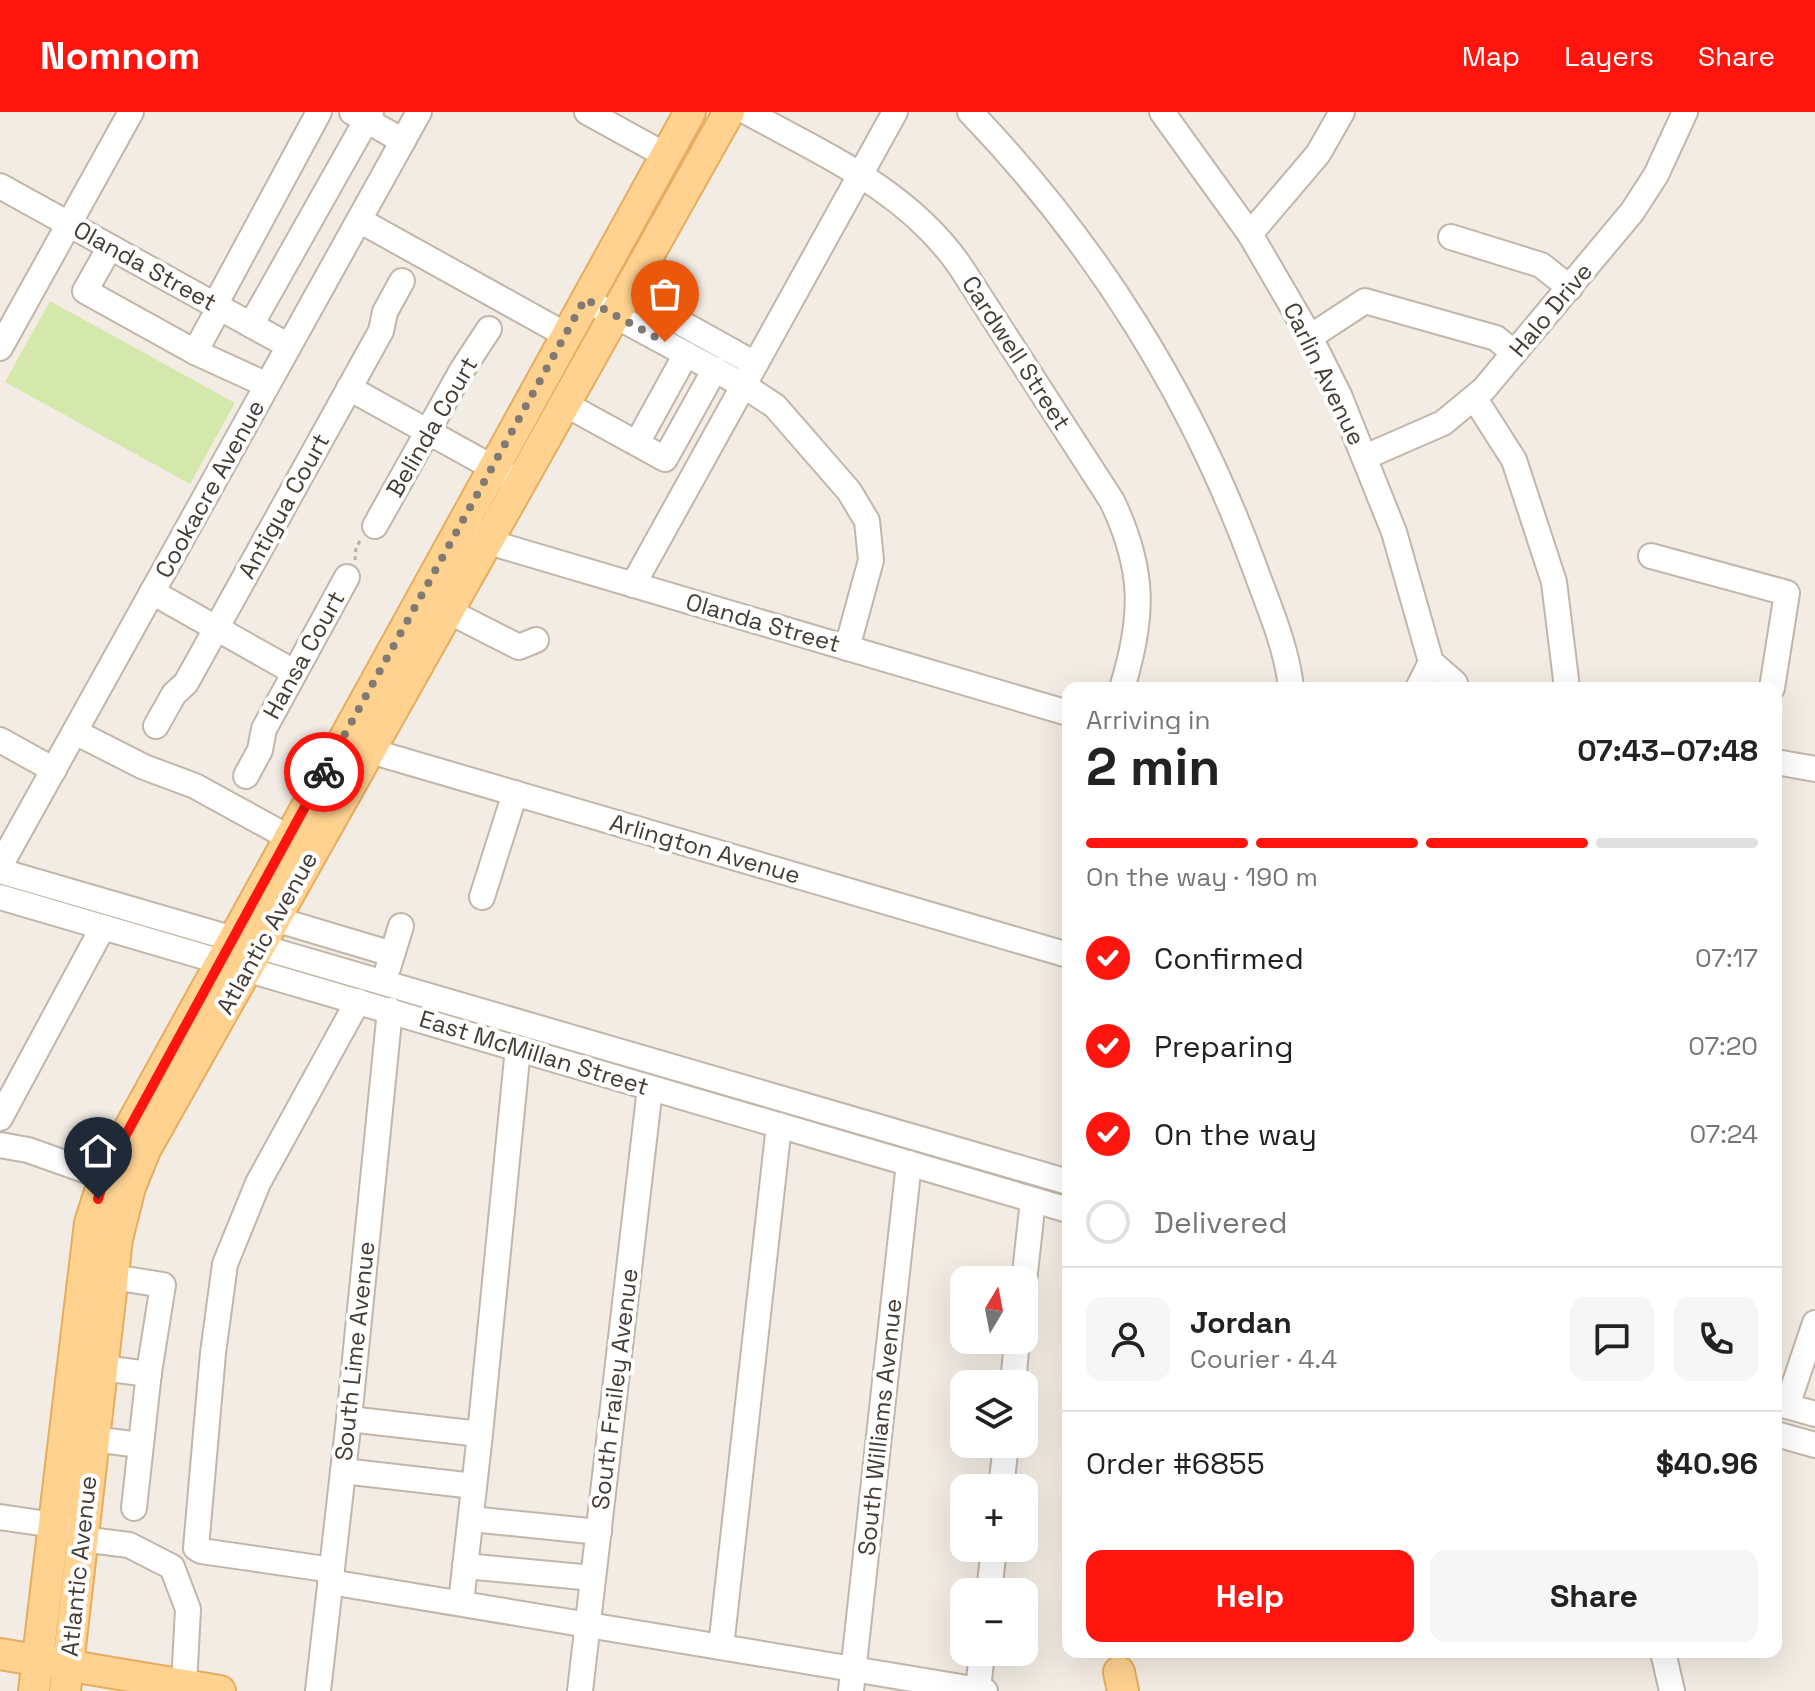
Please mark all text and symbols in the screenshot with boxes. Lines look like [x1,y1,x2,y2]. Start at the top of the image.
text: Nomnom [40,32,200,80]
text: Map [1462,38,1520,74]
text: Layers [1564,38,1654,74]
text: Share [1698,38,1775,74]
street label: Olanda Street [68,213,222,318]
street label: Halo Drive [1502,256,1599,363]
pin [631,260,699,342]
street label: Cardwell Street [955,270,1078,436]
icon: bag [643,272,687,316]
street label: Carlin Avenue [1276,297,1372,450]
street label: Belinda Court [379,351,484,502]
street label: Cookacre Avenue [148,394,271,583]
street label: Antigua Court [231,428,336,584]
street label: Hansa Court [256,585,351,724]
street label: Olanda Street [682,586,844,659]
text: Arriving in [1086,703,1210,737]
text: 07:43–07:48 [1577,731,1758,770]
courier [284,732,364,812]
text: 2 min [1086,734,1220,800]
icon: bike [302,750,346,794]
street label: Arlington Avenue [606,806,804,891]
street label: Atlantic Avenue [209,846,324,1020]
text: On the way · 190 m [1086,860,1318,894]
icon: check [1086,936,1130,980]
text: Confirmed [1154,939,1304,978]
text: 07:17 [1695,941,1758,975]
street label: East McMillan Street [416,1003,653,1102]
icon: check [1086,1024,1130,1068]
text: Preparing [1154,1027,1293,1066]
text: 07:20 [1688,1029,1758,1063]
icon: check [1086,1112,1130,1156]
text: On the way [1154,1115,1317,1154]
pin [64,1117,132,1199]
text: 07:24 [1689,1117,1758,1151]
icon: home [76,1129,120,1173]
text: Delivered [1154,1203,1288,1242]
street label: South Lime Avenue [328,1240,381,1462]
north arrow [950,1266,1038,1354]
map controls [950,1266,1038,1666]
street label: South Frailey Avenue [584,1267,645,1511]
street label: South Williams Avenue [851,1297,908,1557]
button: person [1086,1297,1170,1381]
button: chat [1570,1297,1654,1381]
button: phone [1674,1297,1758,1381]
text: Jordan [1190,1303,1292,1342]
text: Courier · 4.4 [1190,1342,1337,1376]
button: layers [950,1370,1038,1458]
text: Order #6855 [1086,1444,1265,1483]
text: $40.96 [1656,1444,1758,1483]
street label: Atlantic Avenue [54,1474,103,1658]
button: + [950,1474,1038,1562]
button: Help [1086,1550,1414,1642]
button: Share [1430,1550,1758,1642]
button: − [950,1578,1038,1666]

